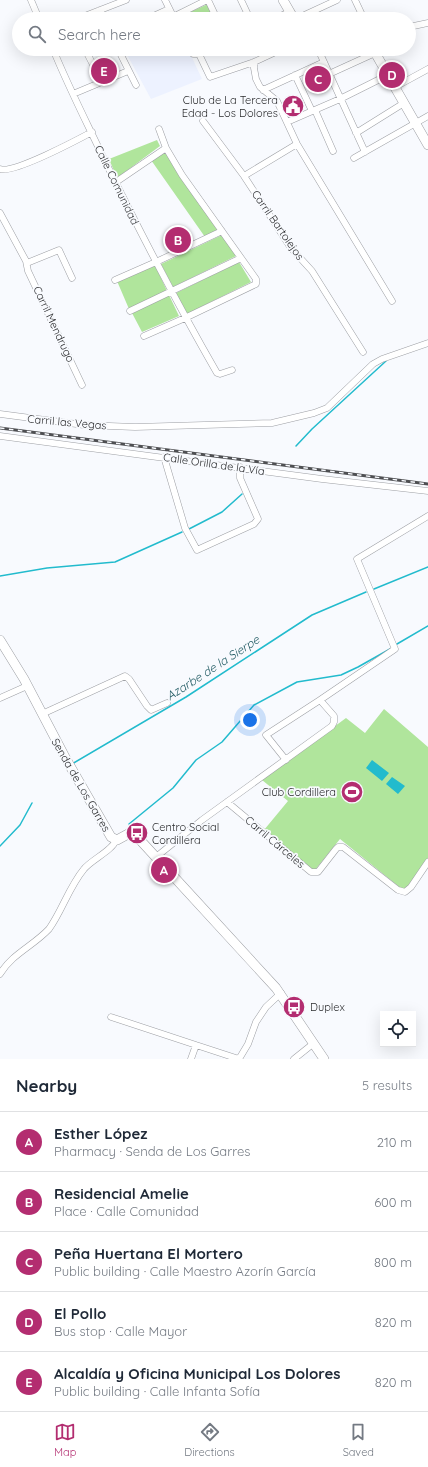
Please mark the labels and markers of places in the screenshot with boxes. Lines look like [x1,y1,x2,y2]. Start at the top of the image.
pin: E [91,56,117,86]
pin: D [379,60,405,90]
pin: C [305,64,331,94]
place label: Club de La Tercera Edad - Los Dolores [182,93,278,120]
public building icon: Club de La Tercera Edad - Los Dolores [280,93,306,119]
pin: B [165,225,191,255]
sports icon: Club Cordillera [339,779,365,805]
place label: Club Cordillera [262,785,336,799]
bus stop icon: Centro Social Cordillera [124,820,150,846]
place label: Centro Social Cordillera [152,820,219,847]
pin: A [151,855,177,885]
bus stop icon: Duplex [281,994,307,1020]
place label: Duplex [310,1000,345,1014]

